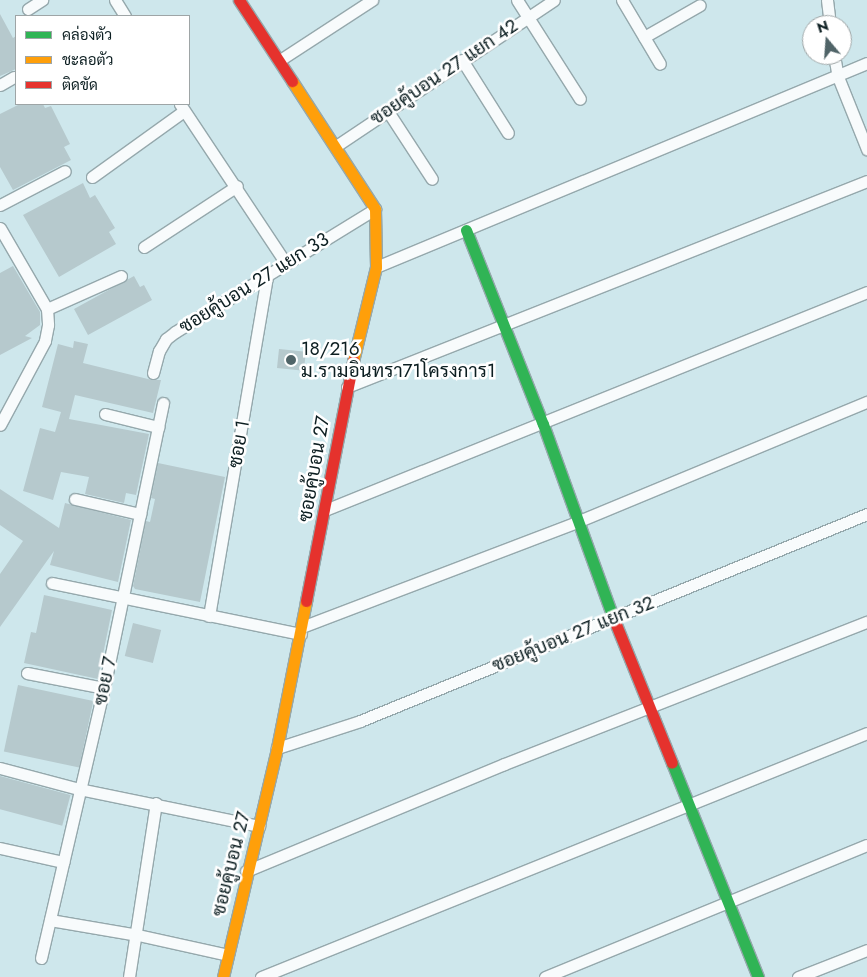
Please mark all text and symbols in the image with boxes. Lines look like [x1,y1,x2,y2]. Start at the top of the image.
street label: ซอยคู้บอน 27 แยก 42 [366,14,522,130]
legend [15,15,190,105]
north arrow [802,15,852,65]
text: N [814,15,831,38]
text: คล่องตัว [62,24,112,46]
text: ชะลอตัว [62,49,113,71]
text: ติดขัด [62,74,98,96]
street label: ซอยคู้บอน 27 แยก 33 [175,228,333,338]
place label: 18/216 ม.รามอินทรา71โครงการ1 [301,338,496,382]
marker: 18/216 ม.รามอินทรา71โครงการ1 [285,354,297,366]
street label: ซอยคู้บอน 27 [293,414,335,524]
street label: ซอย 1 [224,418,254,470]
street label: ซอยคู้บอน 27 แยก 32 [489,591,657,677]
street label: ซอย 7 [89,654,121,708]
street label: ซอยคู้บอน 27 [207,809,255,919]

